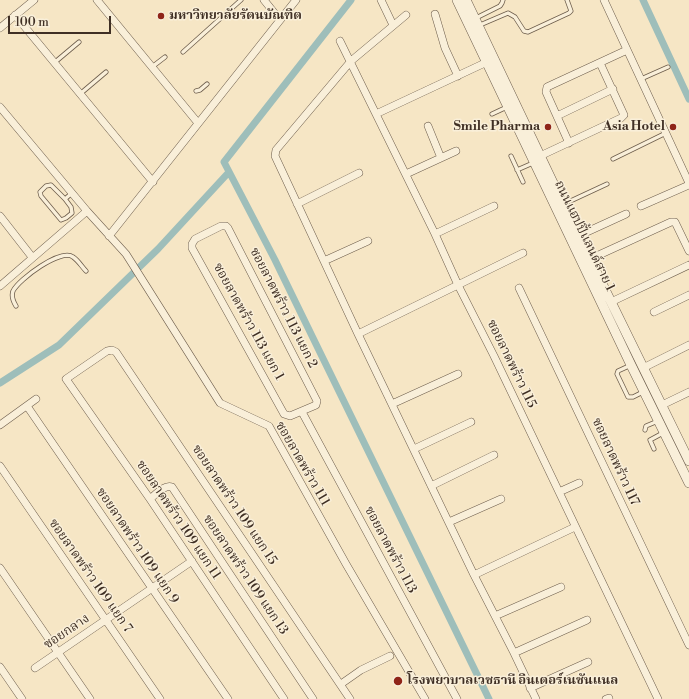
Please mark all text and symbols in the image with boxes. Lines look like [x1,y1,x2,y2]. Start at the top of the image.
scale bar [10,8,113,34]
place label: มหาวิทยาลัยรัตนบัณฑิต [169,8,302,24]
marker: มหาวิทยาลัยรัตนบัณฑิต [156,11,166,21]
text: 100 m [15,15,49,30]
place label: Smile Pharma [453,119,540,135]
place label: Asia Hotel [603,119,665,135]
marker: Smile Pharma [543,122,553,132]
marker: Asia Hotel [668,122,678,132]
street label: ถนนแฮปปี้แลนด์สาย 1 [550,178,618,294]
street label: ซอยลาดพร้าว 113 แยก 2 [246,245,320,371]
street label: ซอยลาดพร้าว 113 แยก 1 [209,261,287,383]
street label: ซอยลาดพร้าว 115 [483,317,539,411]
street label: ซอยลาดพร้าว 117 [588,416,642,508]
street label: ซอยลาดพร้าว 111 [271,419,333,509]
street label: ซอยลาดพร้าว 109 แยก 15 [188,442,280,568]
street label: ซอยลาดพร้าว 109 แยก 11 [132,458,224,582]
street label: ซอยลาดพร้าว 109 แยก 9 [92,485,182,607]
street label: ซอยลาดพร้าว 113 [361,504,419,596]
street label: ซอยลาดพร้าว 109 แยก 13 [199,512,291,638]
street label: ซอยลาดพร้าว 109 แยก 7 [45,516,135,636]
street label: ซอยกลาง [41,611,93,653]
place label: โรงพยาบาลเวชธานี อินเตอร์เนชันแนล [407,673,618,689]
marker: โรงพยาบาลเวชธานี อินเตอร์เนชันแนล [392,675,404,687]

